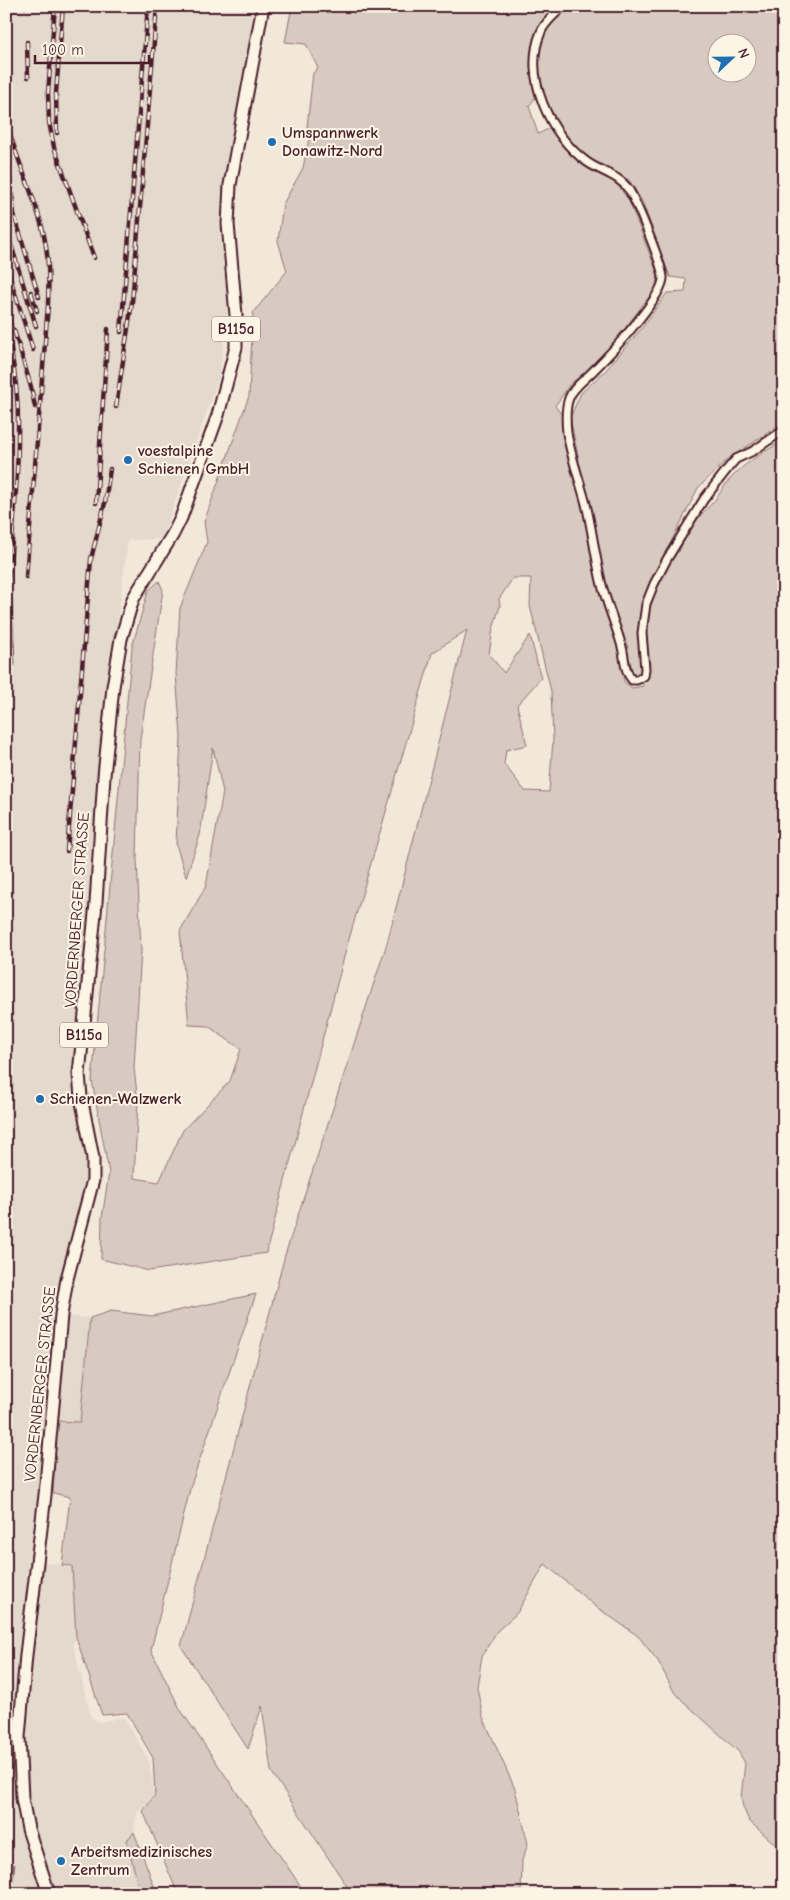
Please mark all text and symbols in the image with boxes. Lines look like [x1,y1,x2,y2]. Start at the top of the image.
scale bar [35,32,149,64]
north arrow [708,32,758,82]
text: 100 m [42,41,84,59]
text: N [734,46,753,61]
place label: Umspannwerk Donawitz-Nord [282,124,383,160]
marker: Umspannwerk Donawitz-Nord [266,136,278,148]
road number: B115a [212,316,260,342]
place label: voestalpine Schienen GmbH [137,442,249,478]
marker: voestalpine Schienen GmbH [122,454,134,466]
street label: VORDERNBERGER STRASSE [61,811,93,1008]
road number: B115a [60,1022,108,1048]
place label: Schienen-Walzwerk [50,1090,182,1108]
marker: Schienen-Walzwerk [34,1093,46,1105]
street label: VORDERNBERGER STRASSE [21,1285,59,1482]
place label: Arbeitsmedizinisches Zentrum [71,1843,212,1879]
marker: Arbeitsmedizinisches Zentrum [55,1855,67,1867]

